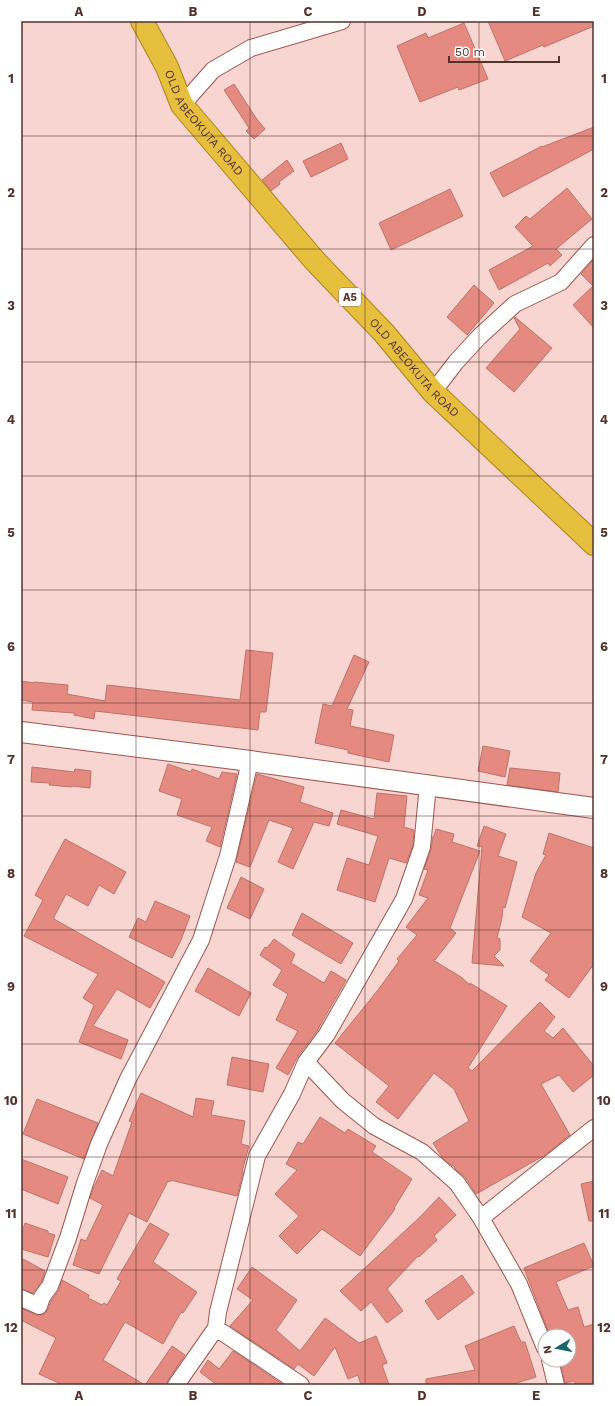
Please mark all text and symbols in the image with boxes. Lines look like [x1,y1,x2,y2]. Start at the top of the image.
text: A [75,4,84,19]
text: B [189,4,198,19]
text: C [304,4,313,19]
text: D [417,4,427,19]
text: E [532,4,540,19]
scale bar [449,38,559,64]
text: 50 m [455,45,485,59]
street label: OLD ABEOKUTA ROAD [162,68,246,179]
text: 1 [8,71,14,86]
text: 1 [601,71,607,86]
text: 2 [7,185,15,200]
text: 2 [600,185,608,200]
road number: A5 [339,288,361,306]
text: 3 [7,298,15,313]
text: 3 [600,298,608,313]
street label: OLD ABEOKUTA ROAD [367,315,462,420]
text: 4 [7,412,16,427]
text: 4 [600,412,609,427]
text: 5 [7,525,15,540]
text: 5 [600,525,608,540]
text: 6 [7,639,15,654]
text: 6 [600,639,608,654]
text: 7 [7,752,15,767]
text: 7 [600,752,608,767]
text: 8 [7,866,15,881]
text: 8 [600,866,608,881]
text: 9 [7,979,15,994]
text: 9 [600,979,608,994]
text: 10 [4,1093,18,1108]
text: 10 [597,1093,611,1108]
text: 11 [5,1206,17,1221]
text: 11 [598,1206,610,1221]
text: 12 [4,1320,18,1335]
text: 12 [597,1320,611,1335]
north arrow [537,1328,577,1368]
text: N [541,1345,555,1355]
text: A [75,1388,84,1403]
text: B [189,1388,198,1403]
text: C [304,1388,313,1403]
text: D [417,1388,427,1403]
text: E [532,1388,540,1403]

